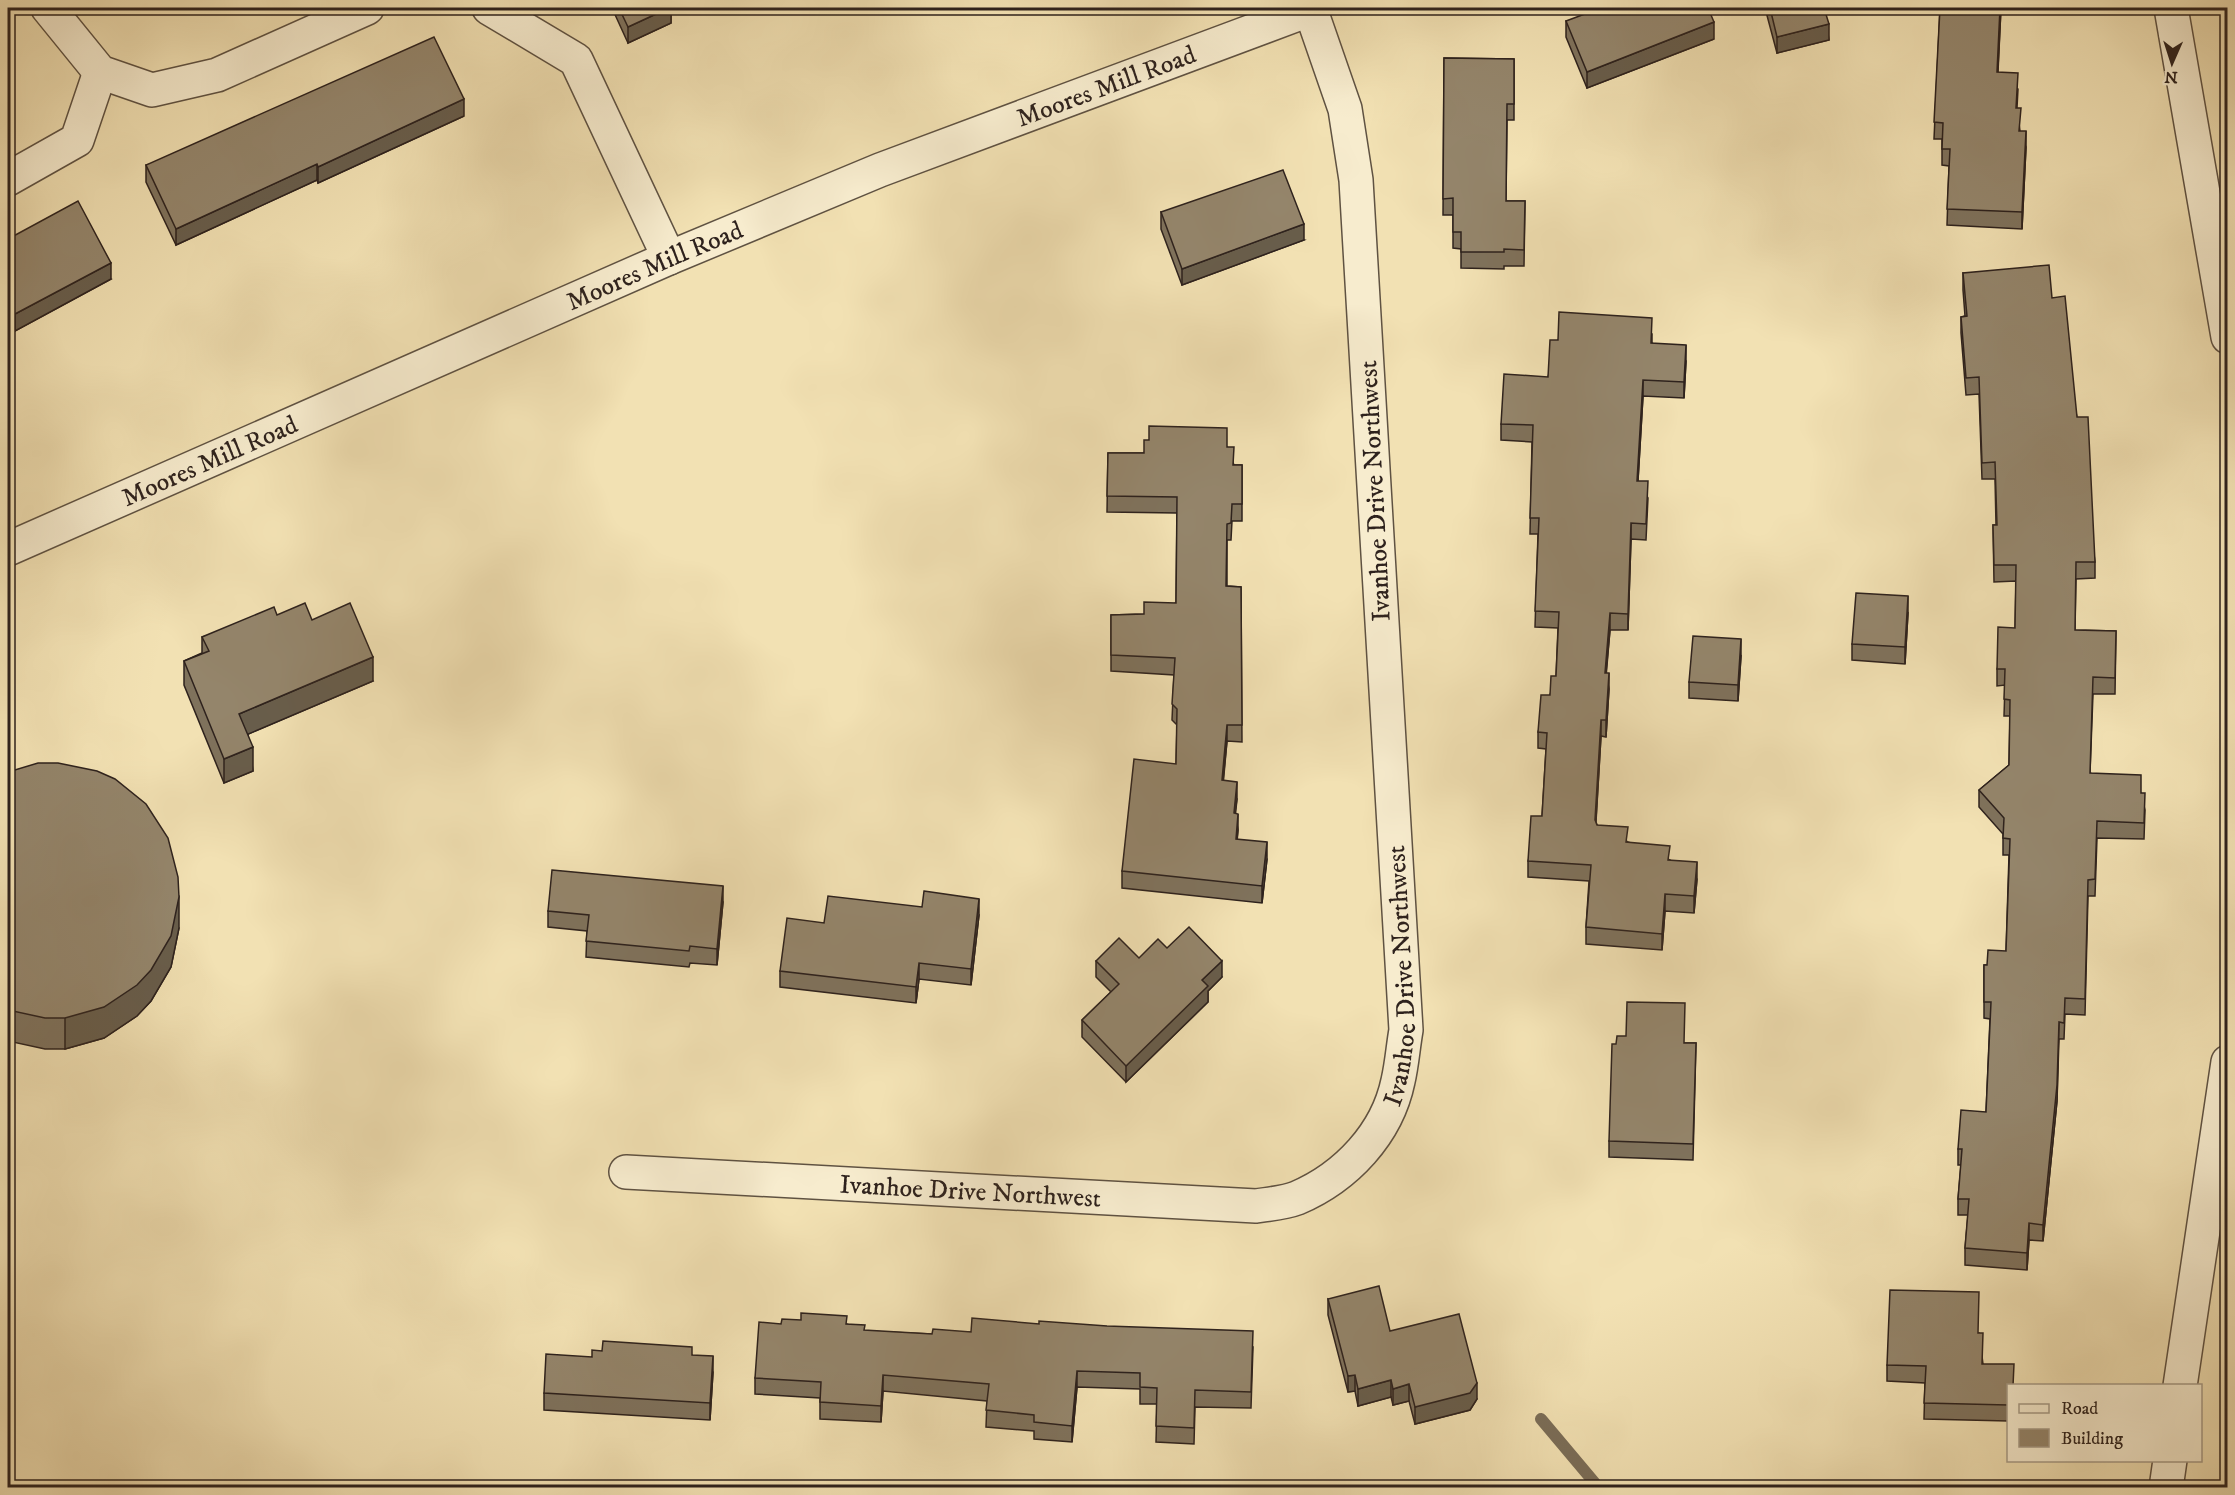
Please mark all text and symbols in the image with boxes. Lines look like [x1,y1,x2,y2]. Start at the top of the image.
north arrow [2142,33,2202,93]
street label: Moores Mill Road [1012,39,1201,136]
text: N [2164,67,2178,87]
street label: Moores Mill Road [562,214,748,319]
street label: Ivanhoe Drive Northwest [1352,359,1399,622]
street label: Moores Mill Road [117,409,303,515]
street label: Ivanhoe Drive Northwest [1377,844,1424,1111]
street label: Ivanhoe Drive Northwest [839,1169,1102,1216]
legend [2007,1384,2202,1462]
text: Road [2061,1398,2098,1420]
text: Building [2061,1428,2123,1450]

